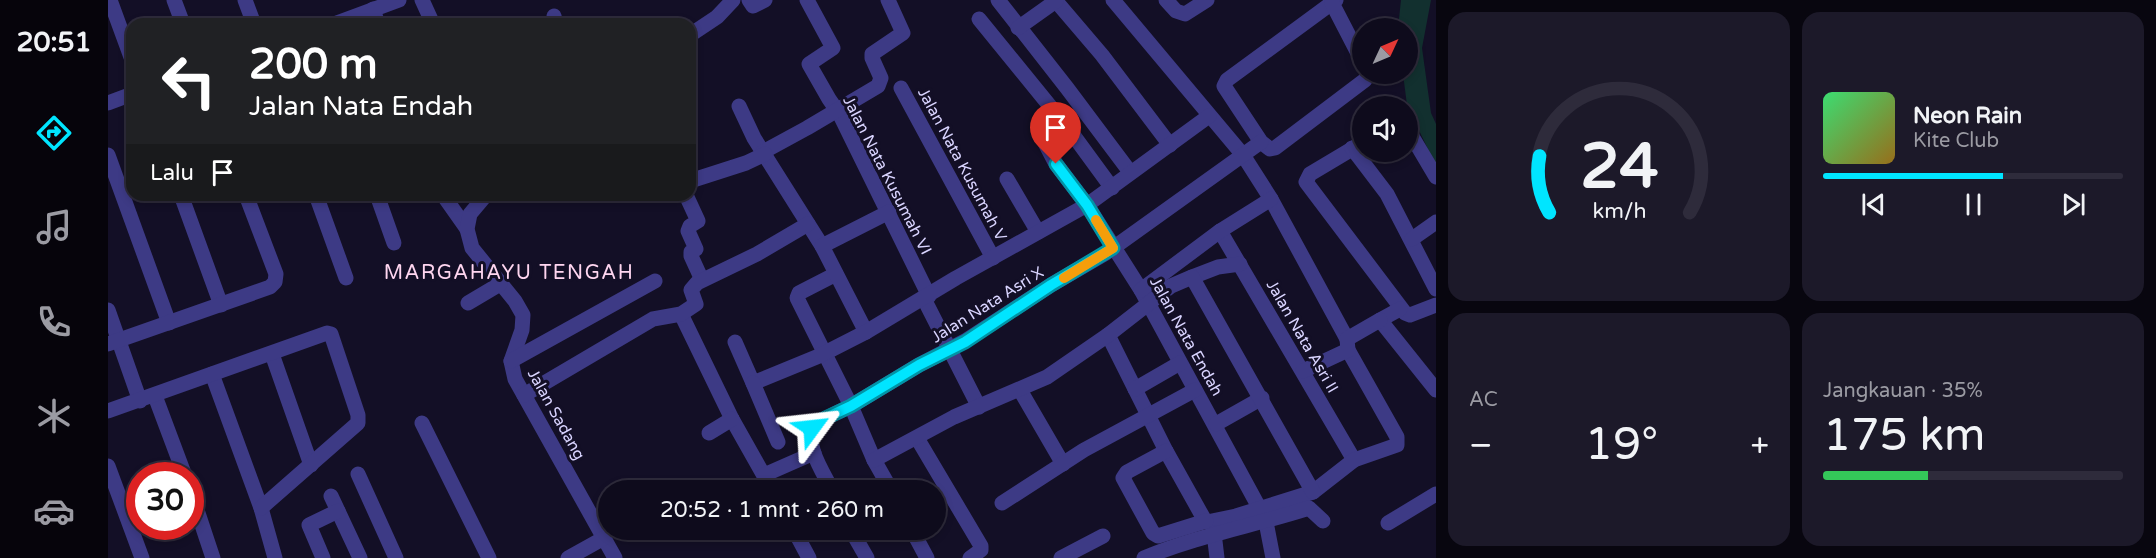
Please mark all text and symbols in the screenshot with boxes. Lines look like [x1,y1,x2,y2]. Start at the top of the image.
north arrow [1352,18,1418,84]
map controls [1352,18,1418,162]
text: 20:51 [17,26,91,59]
text: 200 m [249,39,378,90]
icon: left [150,42,228,120]
street label: Jalan Nata Kusumah V [913,84,1011,245]
text: Jalan Nata Endah [249,90,473,123]
street label: Jalan Nata Kusumah VI [838,93,936,258]
button: sound [1352,96,1418,162]
pin [1030,102,1081,164]
text: Neon Rain [1913,103,2022,129]
icon: arrive [1039,111,1072,144]
icon: directions [33,112,75,154]
text: Kite Club [1913,129,1999,153]
text: 24 [1580,131,1658,206]
icon: arrive [206,156,239,189]
text: Lalu [150,160,194,186]
icon: previous [1857,188,1890,221]
icon: pause [1957,188,1990,221]
icon: next [2057,188,2090,221]
text: km/h [1592,199,1646,225]
icon: music [33,206,75,248]
district label: MARGAHAYU TENGAH [384,261,634,285]
street label: Jalan Nata Asri X [928,262,1048,347]
street label: Jalan Nata Endah [1145,274,1227,399]
street label: Jalan Nata Asri II [1262,276,1343,397]
icon: phone [33,301,75,343]
street label: Jalan Sadang [523,365,589,464]
text: Jangkauan · 35% [1823,379,1983,403]
text: AC [1469,388,1498,412]
icon: climate [33,395,75,437]
position arrow [780,396,844,460]
text: 175 km [1823,409,1985,463]
text: 19° [1585,418,1658,472]
text: − [1469,426,1493,465]
text: + [1750,426,1769,465]
speed limit sign: 30 [126,462,204,540]
icon: car [33,490,75,532]
text: 20:52 · 1 mnt · 260 m [660,497,884,523]

